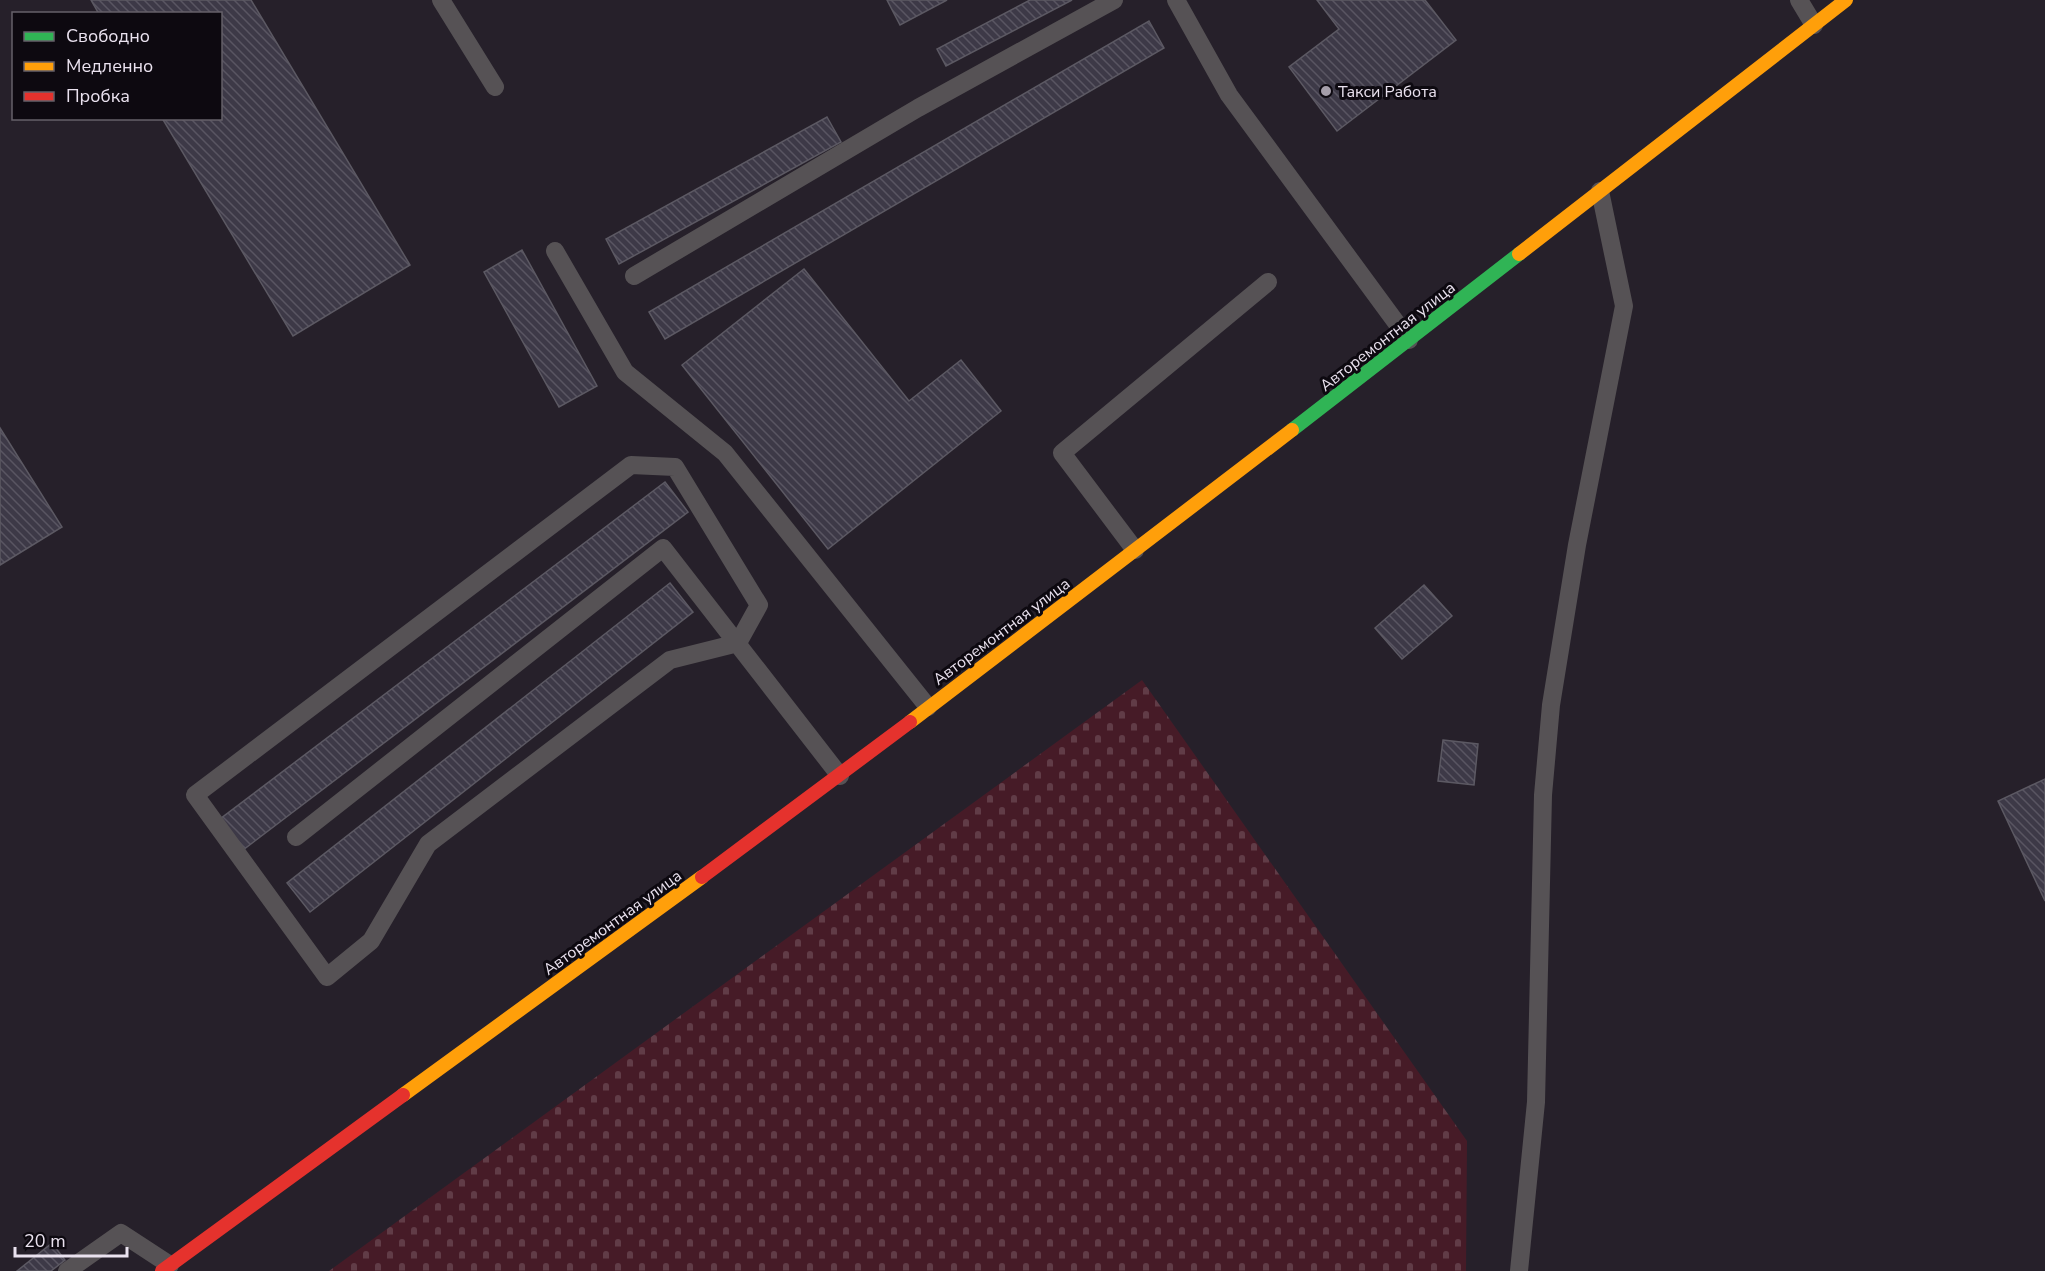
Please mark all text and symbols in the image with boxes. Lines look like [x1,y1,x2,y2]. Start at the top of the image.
legend [12,12,222,120]
text: Свободно [66,24,150,48]
text: Медленно [66,54,153,78]
place label: Такси Работа [1338,81,1437,103]
text: Пробка [66,84,130,108]
marker: Такси Работа [1319,84,1333,98]
street label: Авторемонтная улица [1315,277,1460,397]
street label: Авторемонтная улица [929,573,1075,691]
street label: Авторемонтная улица [539,865,686,981]
scale bar [15,1220,128,1258]
text: 20 m [24,1229,66,1253]

